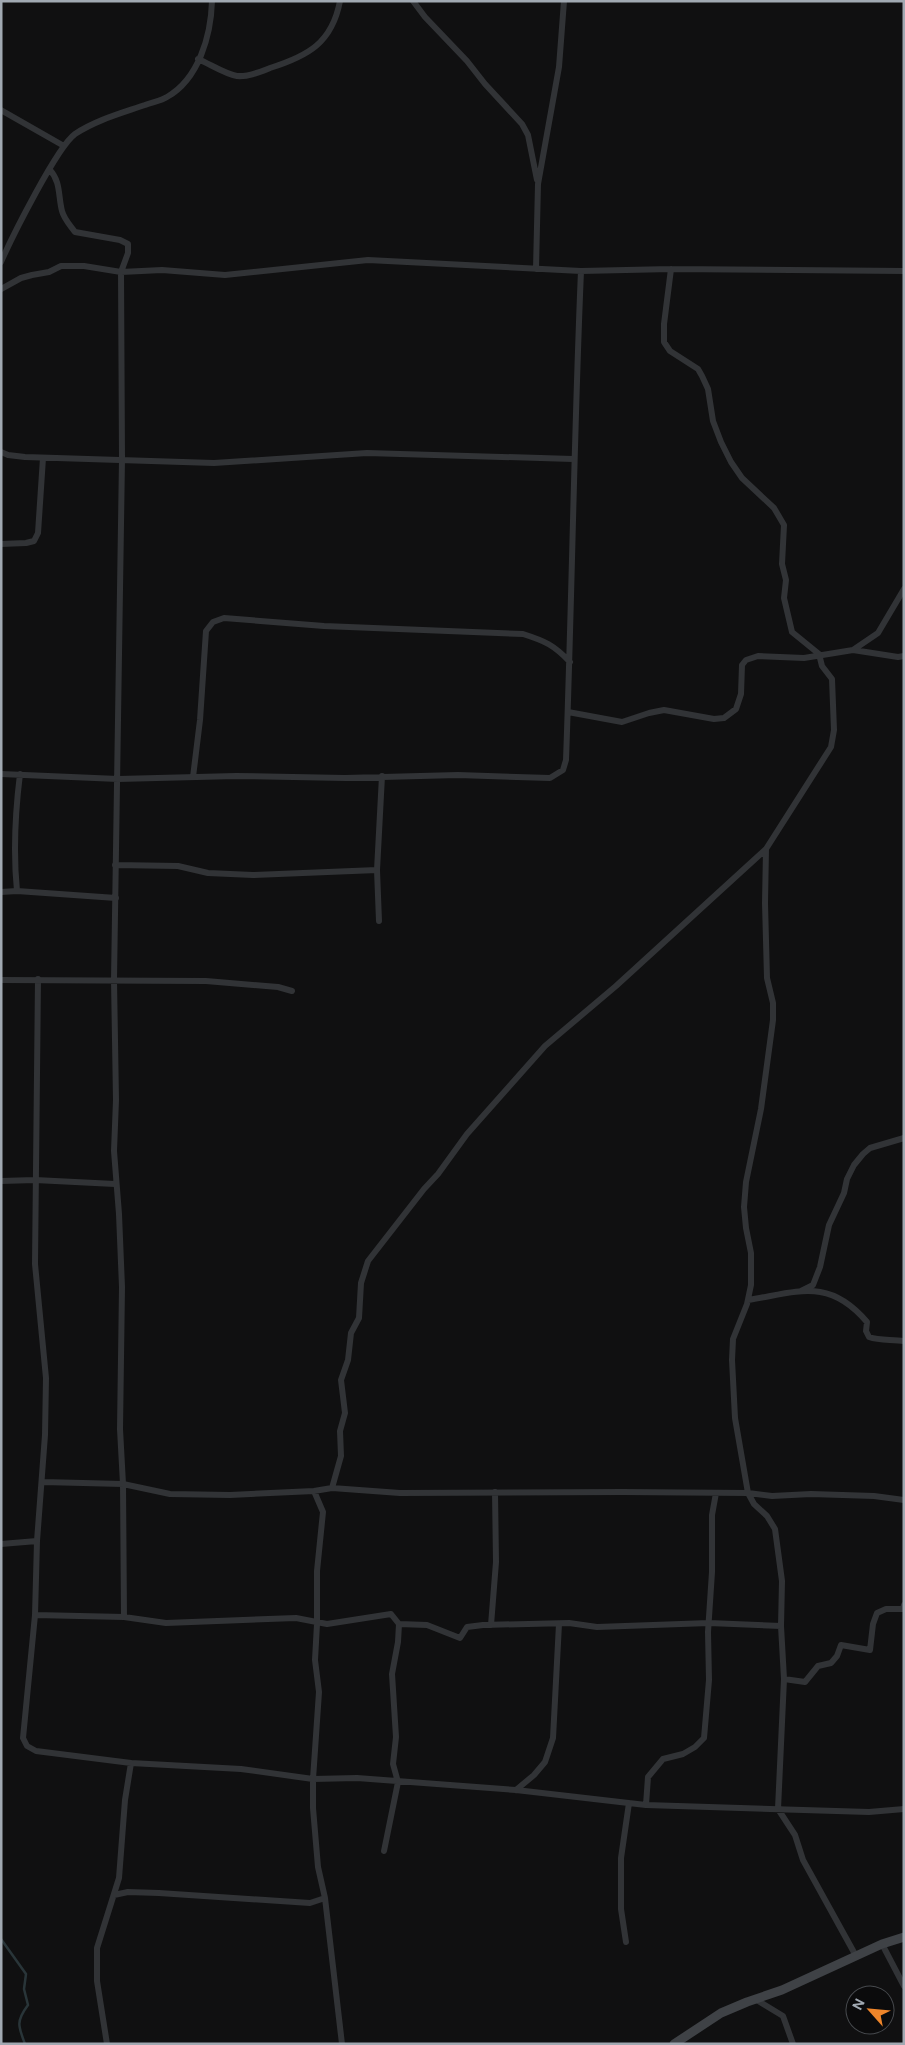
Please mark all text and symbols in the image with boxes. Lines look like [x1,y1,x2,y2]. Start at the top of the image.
north arrow [845,1985,895,2035]
text: N [848,1995,869,2013]

